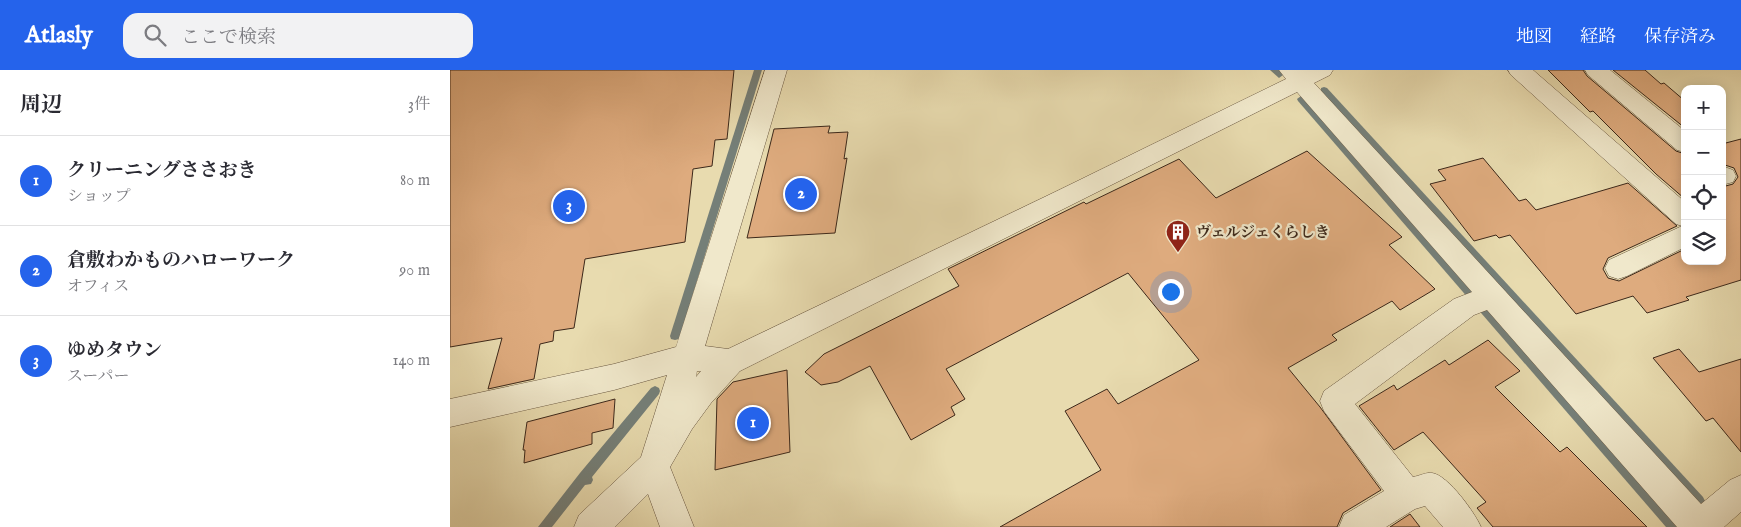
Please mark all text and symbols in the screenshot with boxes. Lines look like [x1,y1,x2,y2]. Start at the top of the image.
search box [123,13,473,58]
text: Atlasly [25,20,93,51]
icon: search [141,21,169,49]
text: ここで検索 [181,26,276,50]
text: 地図 [1516,26,1552,49]
text: 経路 [1580,26,1616,49]
text: 保存済み [1644,26,1716,49]
map controls [1681,85,1726,265]
button: + [1681,85,1726,130]
text: 周辺 [20,92,62,119]
text: 3件 [408,95,430,115]
button: − [1681,130,1726,175]
text: クリーニングささおき [67,159,257,183]
text: 1 [33,171,39,191]
text: 80 m [400,171,430,191]
pin: 2 [785,175,817,213]
button: locate [1681,175,1726,220]
text: ショップ [67,187,131,207]
pin: 3 [553,187,585,225]
building icon: ヴェルジェくらしき [1165,219,1191,253]
button: layers [1681,220,1726,265]
place label: ヴェルジェくらしき [1196,223,1330,242]
text: 倉敷わかものハローワーク [67,249,295,273]
text: 2 [32,261,40,281]
text: 90 m [399,261,430,281]
text: オフィス [67,277,129,297]
your location [1158,279,1184,305]
text: ゆめタウン [67,339,162,363]
text: 3 [33,351,39,371]
text: 140 m [392,351,430,371]
text: スーパー [67,367,129,387]
pin: 1 [737,404,769,442]

